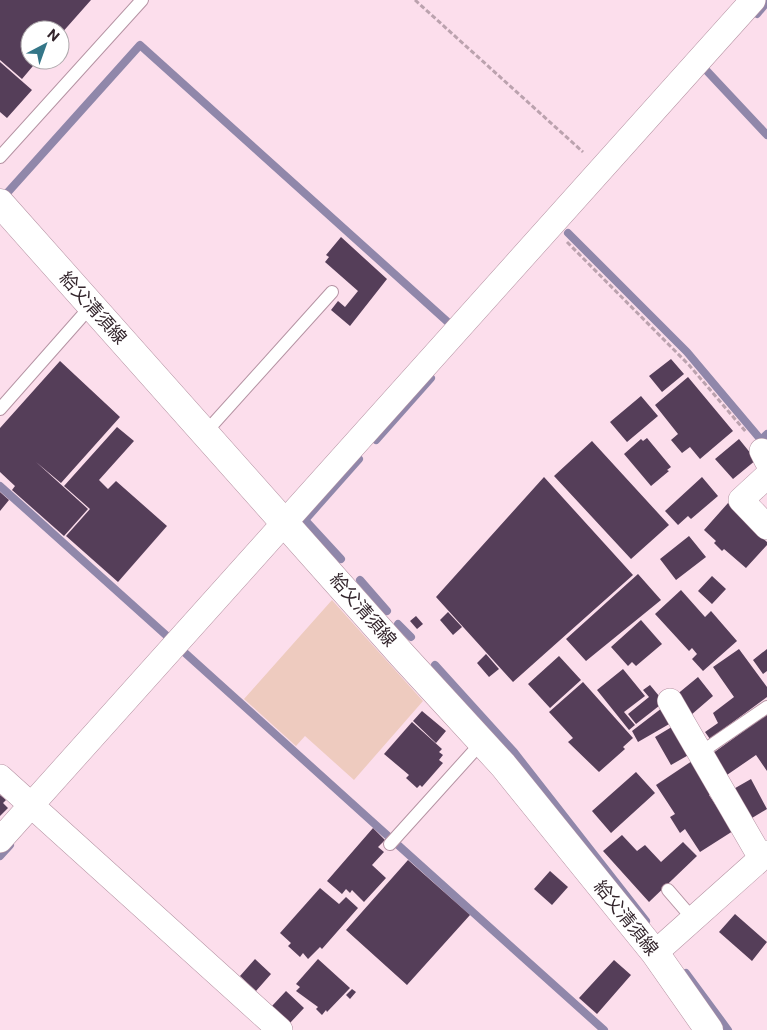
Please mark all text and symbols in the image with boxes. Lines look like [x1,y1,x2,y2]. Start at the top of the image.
north arrow [20,20,70,70]
text: N [44,25,63,45]
street label: 給父清須線 [55,267,132,348]
street label: 給父清須線 [326,568,402,651]
street label: 給父清須線 [590,875,664,959]

